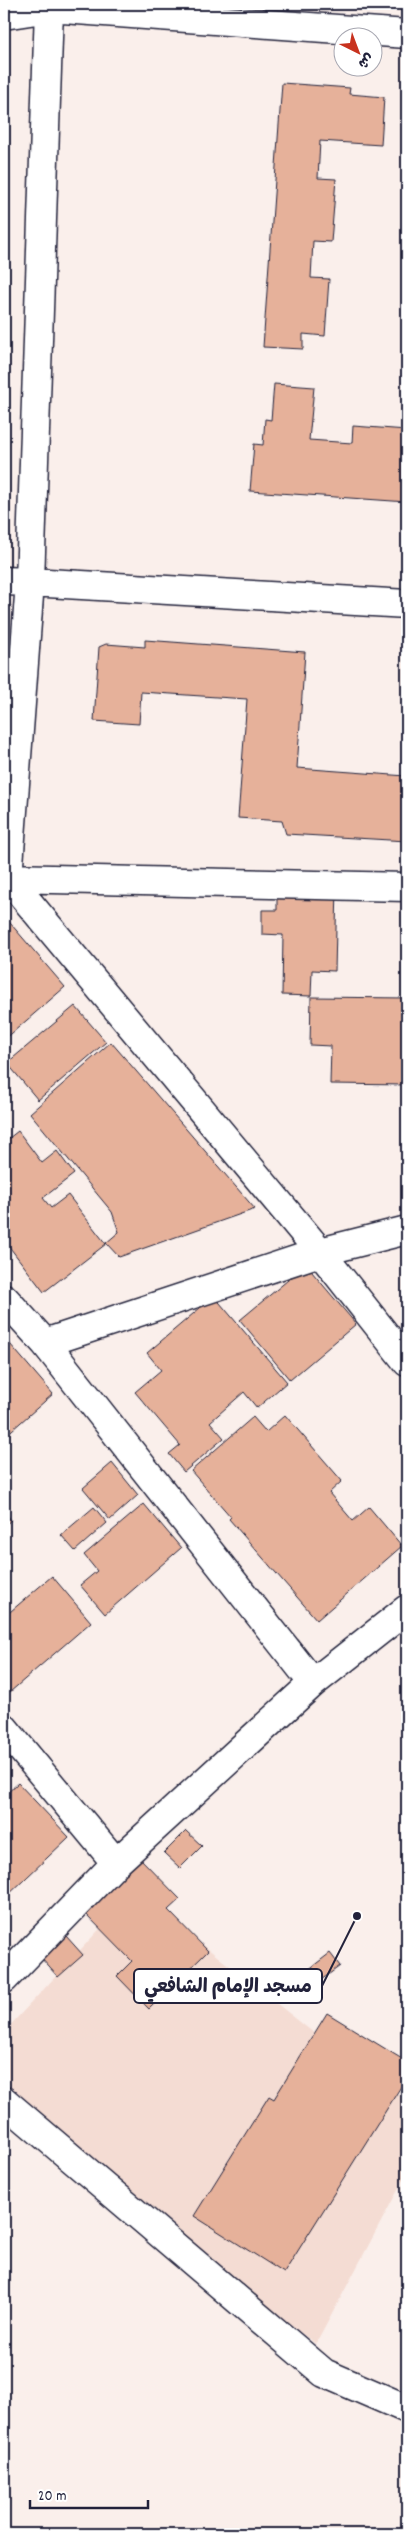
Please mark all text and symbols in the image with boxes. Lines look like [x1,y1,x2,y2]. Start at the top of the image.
north arrow [334,28,384,78]
text: ش [353,48,378,73]
callout: مسجد الإمام الشافعي [134,1969,322,2003]
text: مسجد الإمام الشافعي [144,1975,312,2002]
scale bar [30,2478,148,2510]
text: 20 m [38,2486,66,2508]

